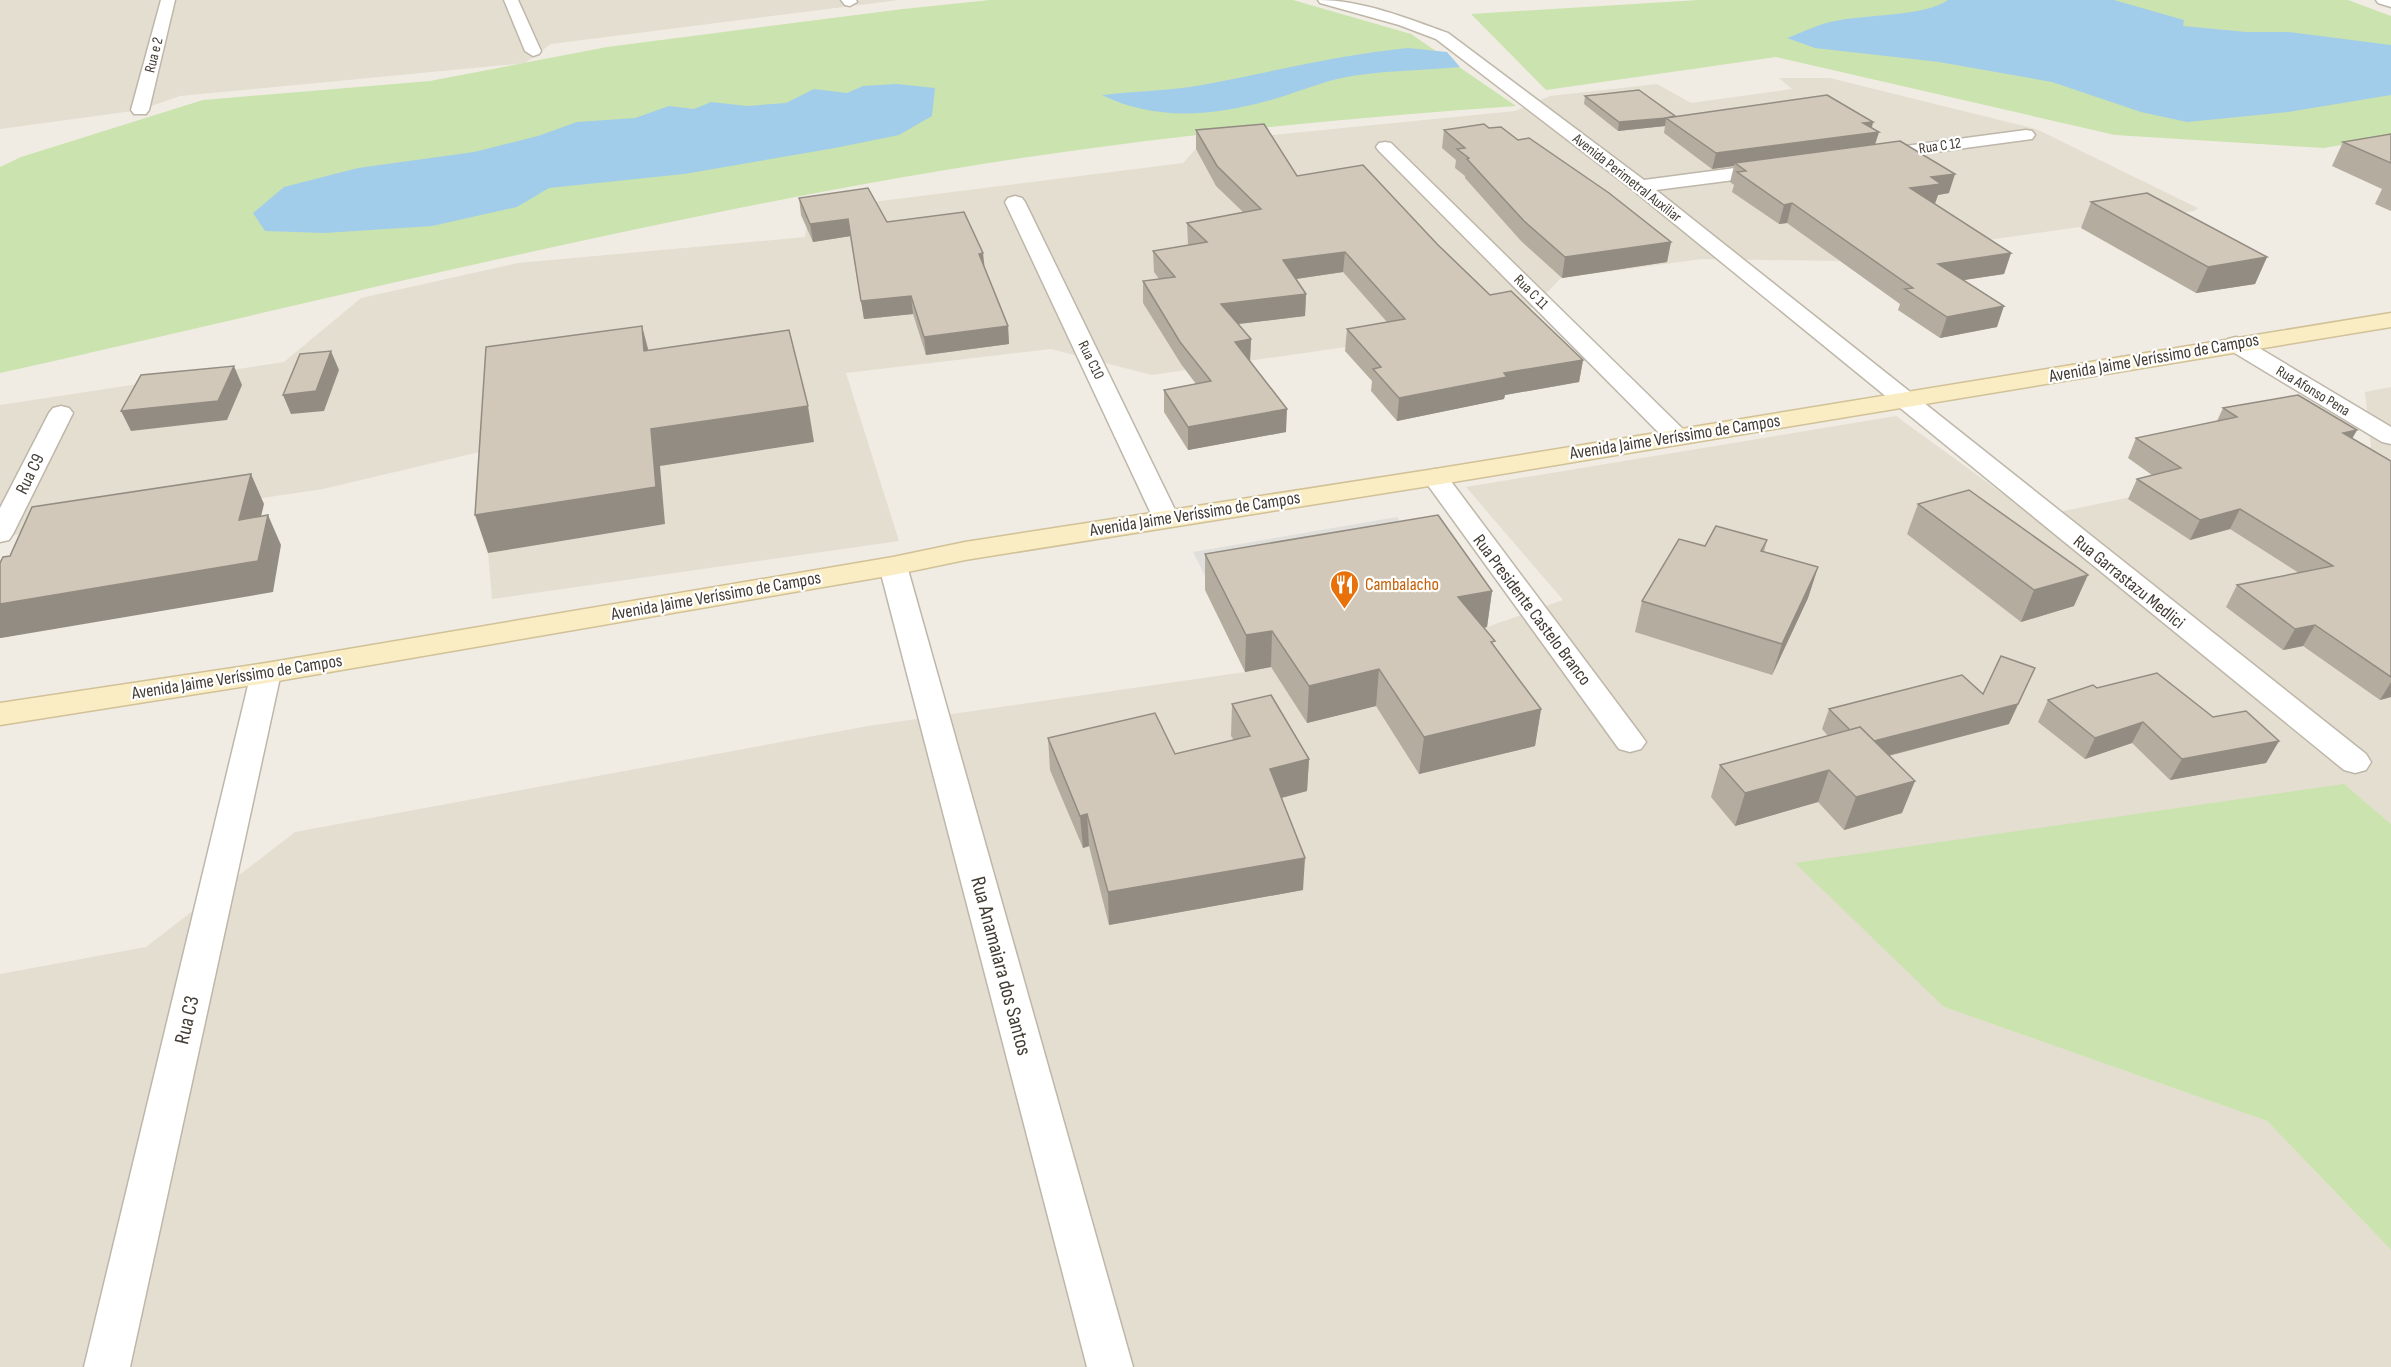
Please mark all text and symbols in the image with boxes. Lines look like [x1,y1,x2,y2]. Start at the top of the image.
street label: Rua e 2 [140,35,168,75]
street label: Avenida Perimetral Auxiliar [1568,129,1686,227]
street label: Rua C 12 [1918,134,1962,158]
street label: Rua C 11 [1510,271,1553,314]
street label: Avenida Jaime Veríssimo de Campos [2046,329,2261,387]
street label: Rua C10 [1074,338,1108,382]
street label: Rua Afonso Pena [2273,361,2354,421]
street label: Avenida Jaime Veríssimo de Campos [1567,410,1782,464]
street label: Rua C9 [11,450,49,498]
street label: Avenida Jaime Veríssimo de Campos [1087,487,1302,541]
street label: Rua Presidente Castelo Branco [1468,530,1596,690]
street label: Rua Garrastazu Medlici [2069,531,2189,633]
street label: Avenida Jaime Veríssimo de Campos [608,567,823,625]
restaurant icon: Cambalacho [1328,568,1360,610]
place label: Cambalacho [1365,574,1439,595]
street label: Avenida Jaime Veríssimo de Campos [129,650,344,704]
street label: Rua Anamaiara dos Santos [965,874,1037,1058]
street label: Rua C3 [169,993,205,1047]

